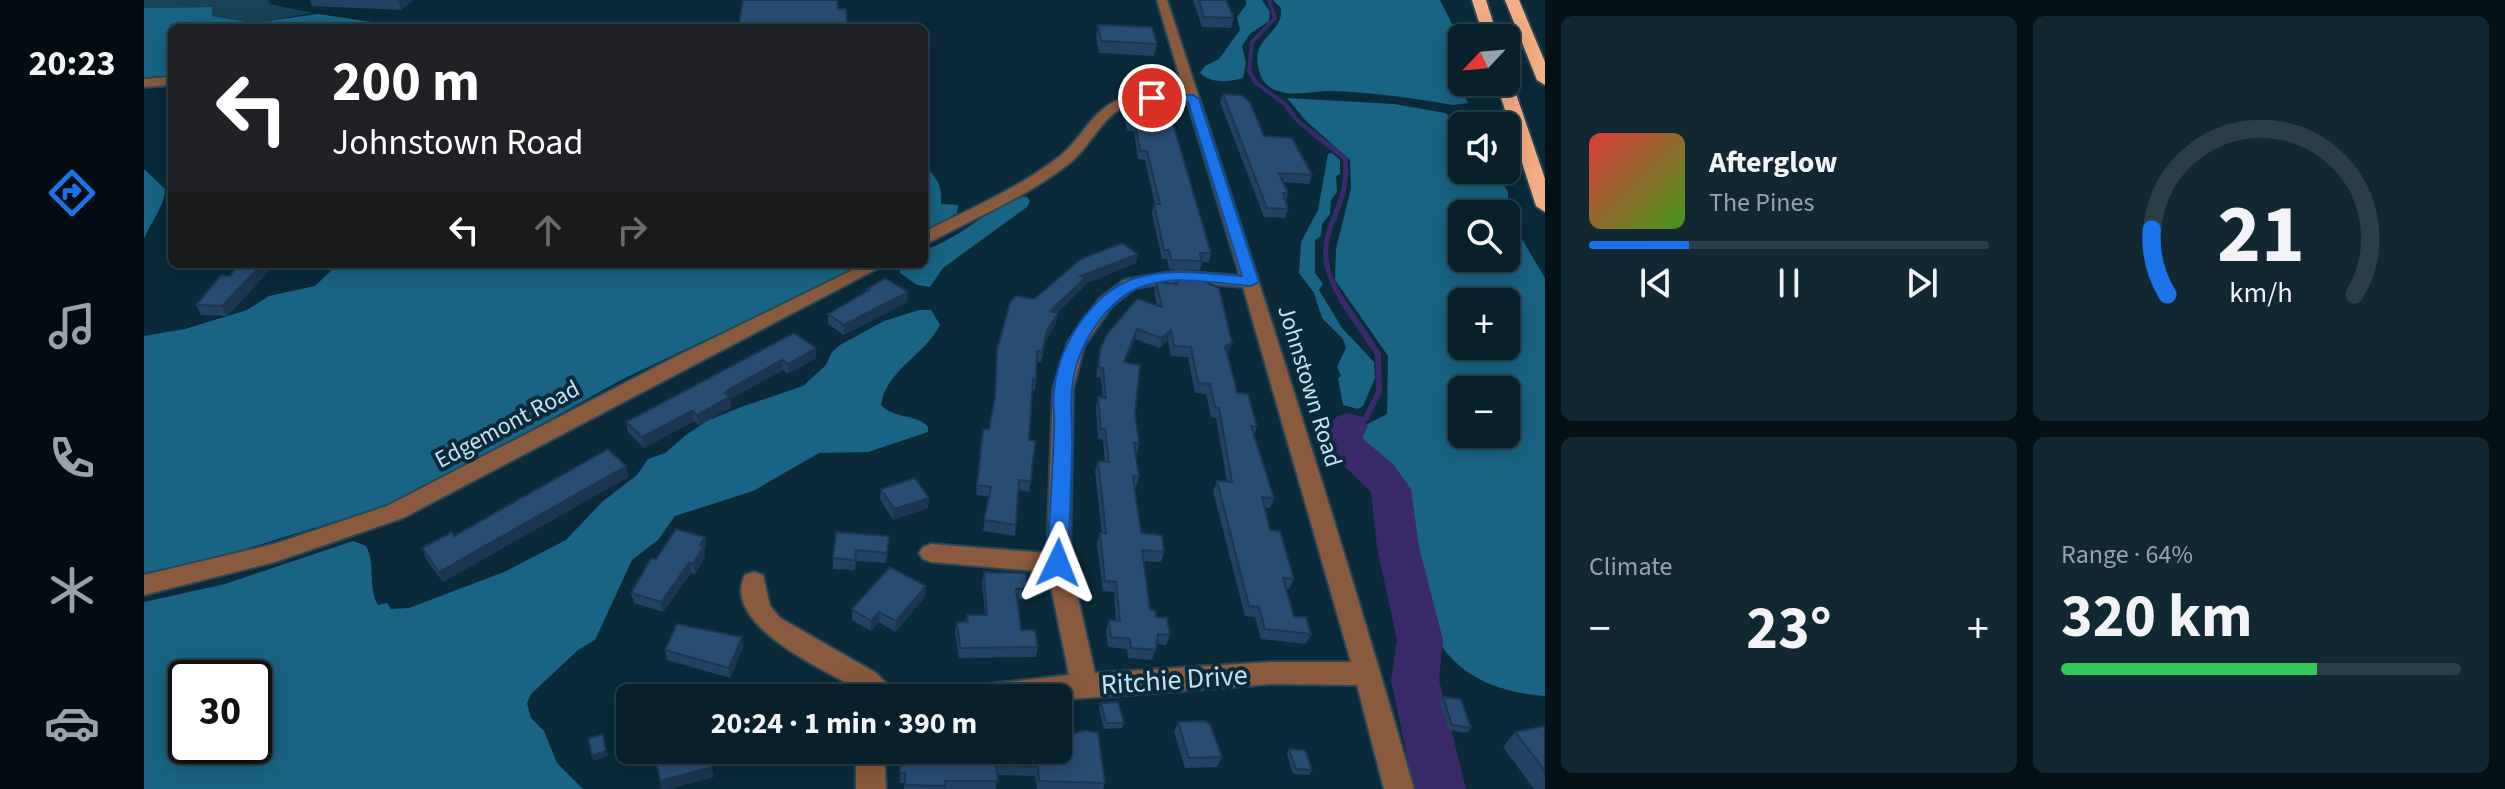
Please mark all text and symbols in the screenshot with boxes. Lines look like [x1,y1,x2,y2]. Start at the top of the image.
north arrow [1448,24,1520,96]
map controls [1448,24,1520,448]
text: 20:23 [29,38,115,89]
text: 200 m [332,43,480,122]
icon: left [200,56,304,160]
pin [1118,64,1186,132]
icon: arrive [1130,76,1174,120]
button: sound [1448,112,1520,184]
text: Johnstown Road [332,117,584,168]
text: Afterglow [1709,141,1837,184]
icon: directions [44,165,100,221]
text: 21 [2217,175,2305,293]
text: The Pines [1709,184,1814,221]
button: search [1448,200,1520,272]
icon: left [442,208,486,252]
icon: ahead [526,208,570,252]
icon: right [610,208,654,252]
icon: previous [1634,261,1678,305]
icon: pause [1767,261,1811,305]
icon: next [1900,261,1944,305]
text: km/h [2229,273,2293,313]
button: + [1448,288,1520,360]
icon: music [44,298,100,354]
street label: Johnstown Road [1268,301,1351,471]
street label: Edgemont Road [428,371,586,477]
button: − [1448,376,1520,448]
icon: phone [44,430,100,486]
position arrow [1016,521,1100,605]
text: Range · 64% [2061,536,2193,573]
text: Climate [1589,548,1673,585]
icon: climate [44,562,100,618]
text: 320 km [2061,575,2252,660]
text: 23° [1746,587,1832,672]
text: − [1589,598,1611,661]
text: + [1967,598,1989,661]
street label: Ritchie Drive [1099,655,1249,705]
speed limit sign: 30 [168,660,272,764]
icon: car [44,695,100,751]
text: 20:24 · 1 min · 390 m [711,702,977,745]

